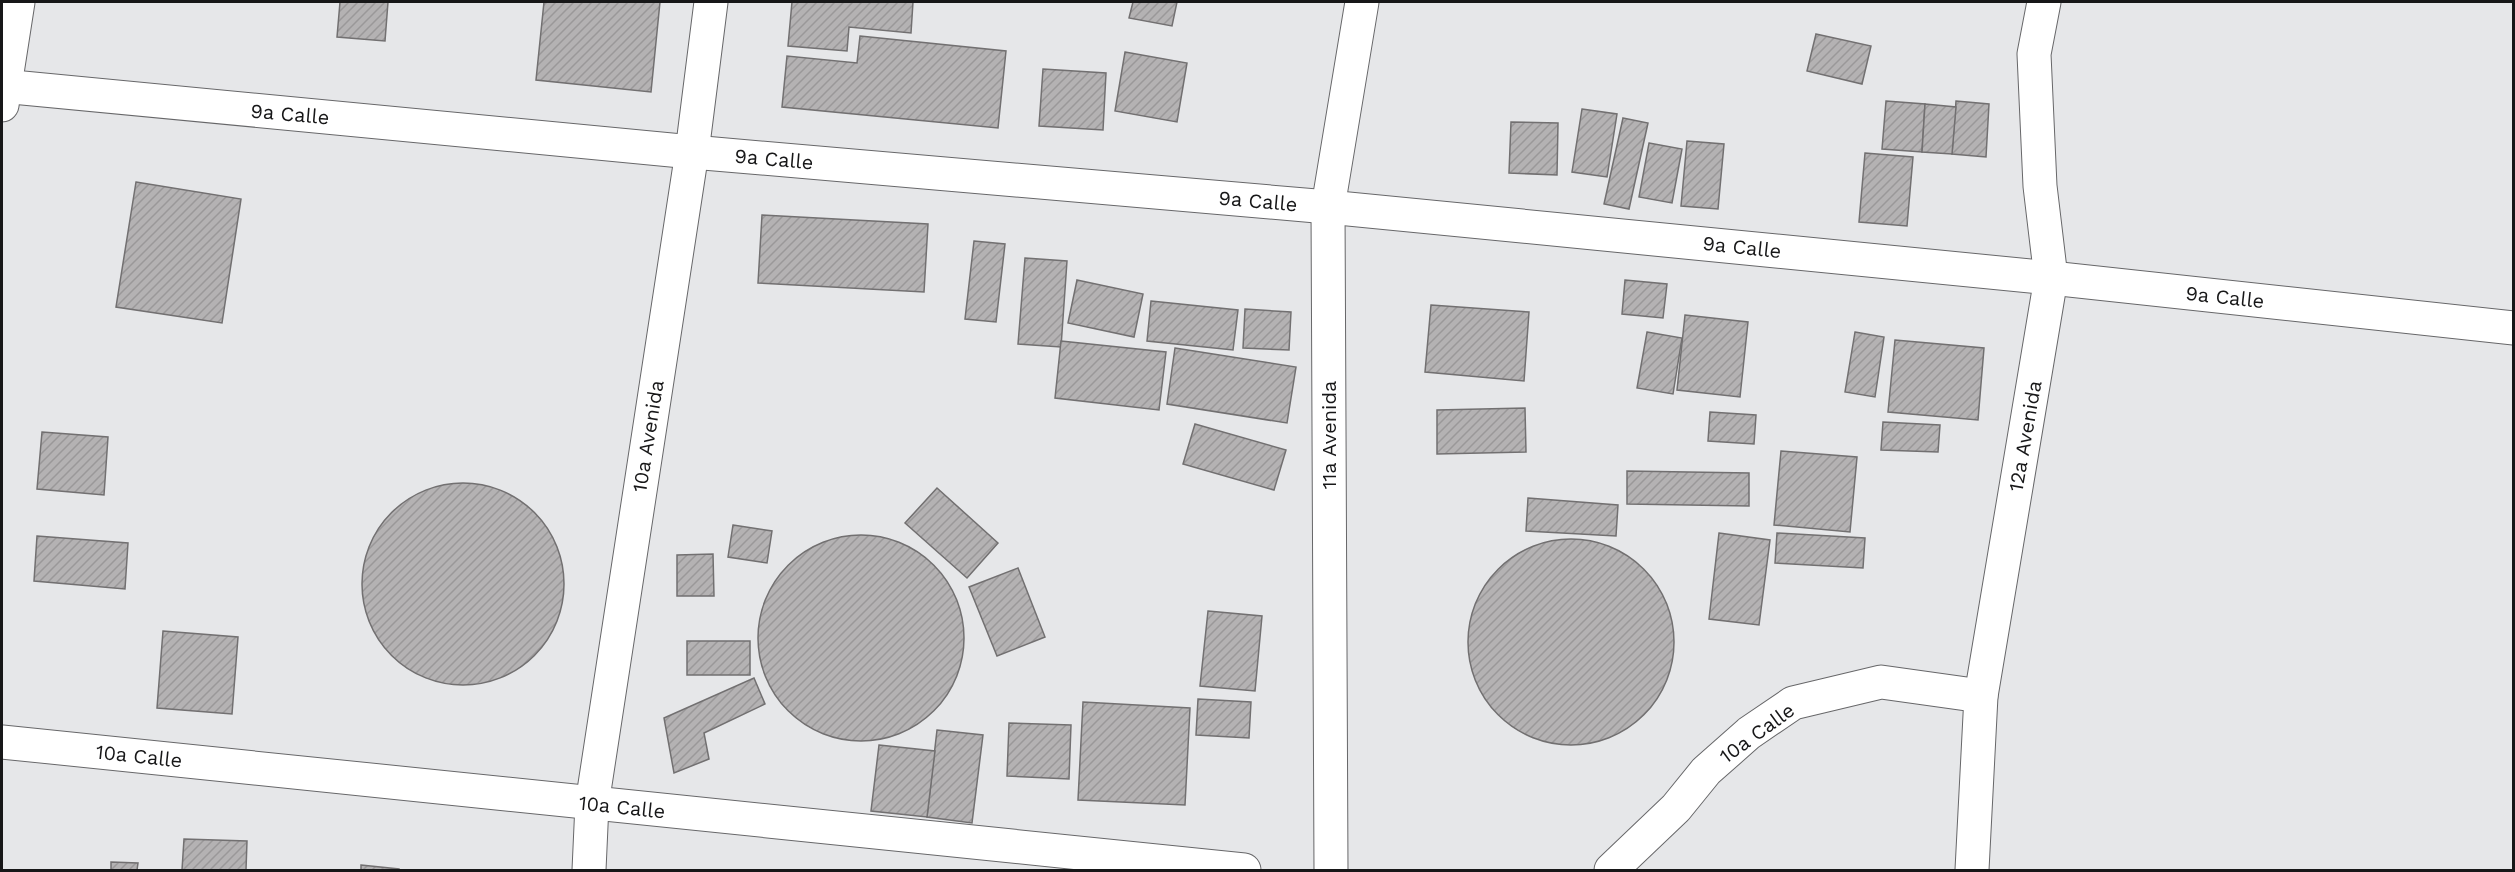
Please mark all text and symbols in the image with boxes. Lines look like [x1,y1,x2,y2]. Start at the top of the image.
street label: 9a Calle [250,99,330,129]
street label: 9a Calle [734,144,814,174]
street label: 9a Calle [1218,186,1298,216]
street label: 9a Calle [1702,231,1782,263]
street label: 9a Calle [2185,281,2265,313]
street label: 10a Avenida [627,378,669,494]
street label: 12a Avenida [2003,379,2047,493]
street label: 11a Avenida [1317,381,1341,489]
street label: 10a Calle [1715,698,1799,768]
street label: 10a Calle [95,740,183,772]
street label: 10a Calle [578,791,666,823]

